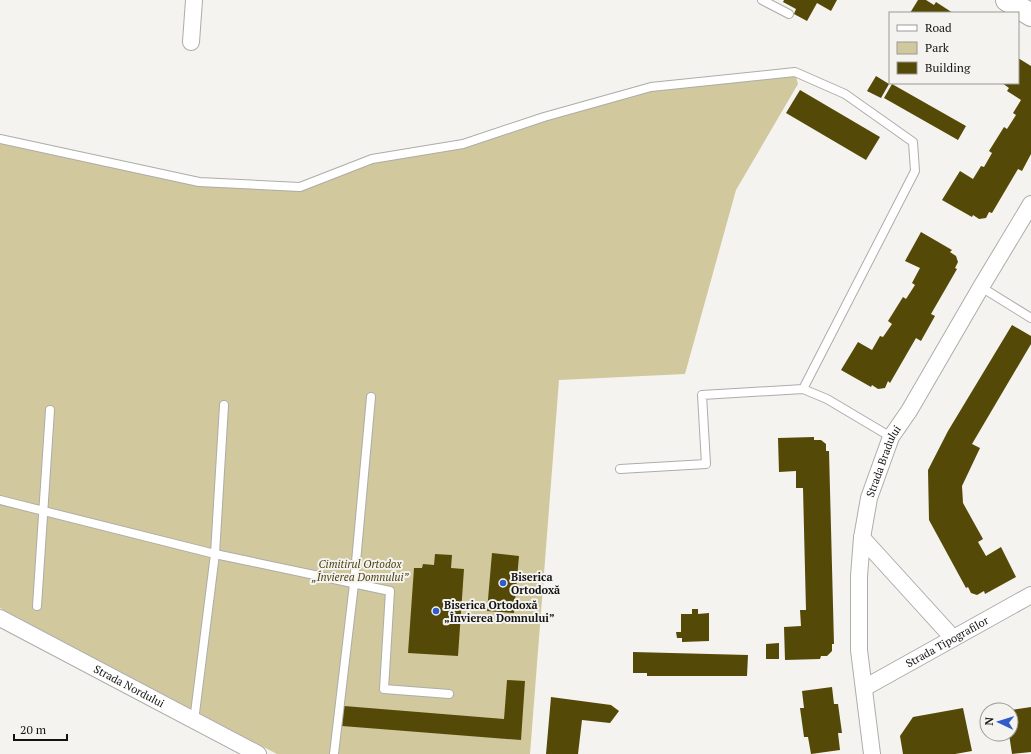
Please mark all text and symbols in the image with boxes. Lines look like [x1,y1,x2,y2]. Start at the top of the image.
legend [889,12,1019,84]
text: Road [925,20,952,35]
text: Park [925,40,950,55]
text: Building [925,60,971,75]
street label: Strada Bradului [863,423,904,499]
park label: Cimitirul Ortodox „Învierea Domnului” [311,557,409,584]
place label: Biserica Ortodoxă [511,570,560,597]
marker: Biserica Ortodoxă [498,578,508,588]
place label: Biserica Ortodoxă „Învierea Domnului” [444,598,555,625]
marker: Biserica Ortodoxă „Învierea Domnului” [431,606,441,616]
street label: Strada Tipografilor [903,613,991,670]
street label: Strada Nordului [91,662,167,710]
north arrow [979,702,1019,742]
scale bar [14,716,67,742]
text: N [982,716,996,726]
text: 20 m [20,722,47,737]

